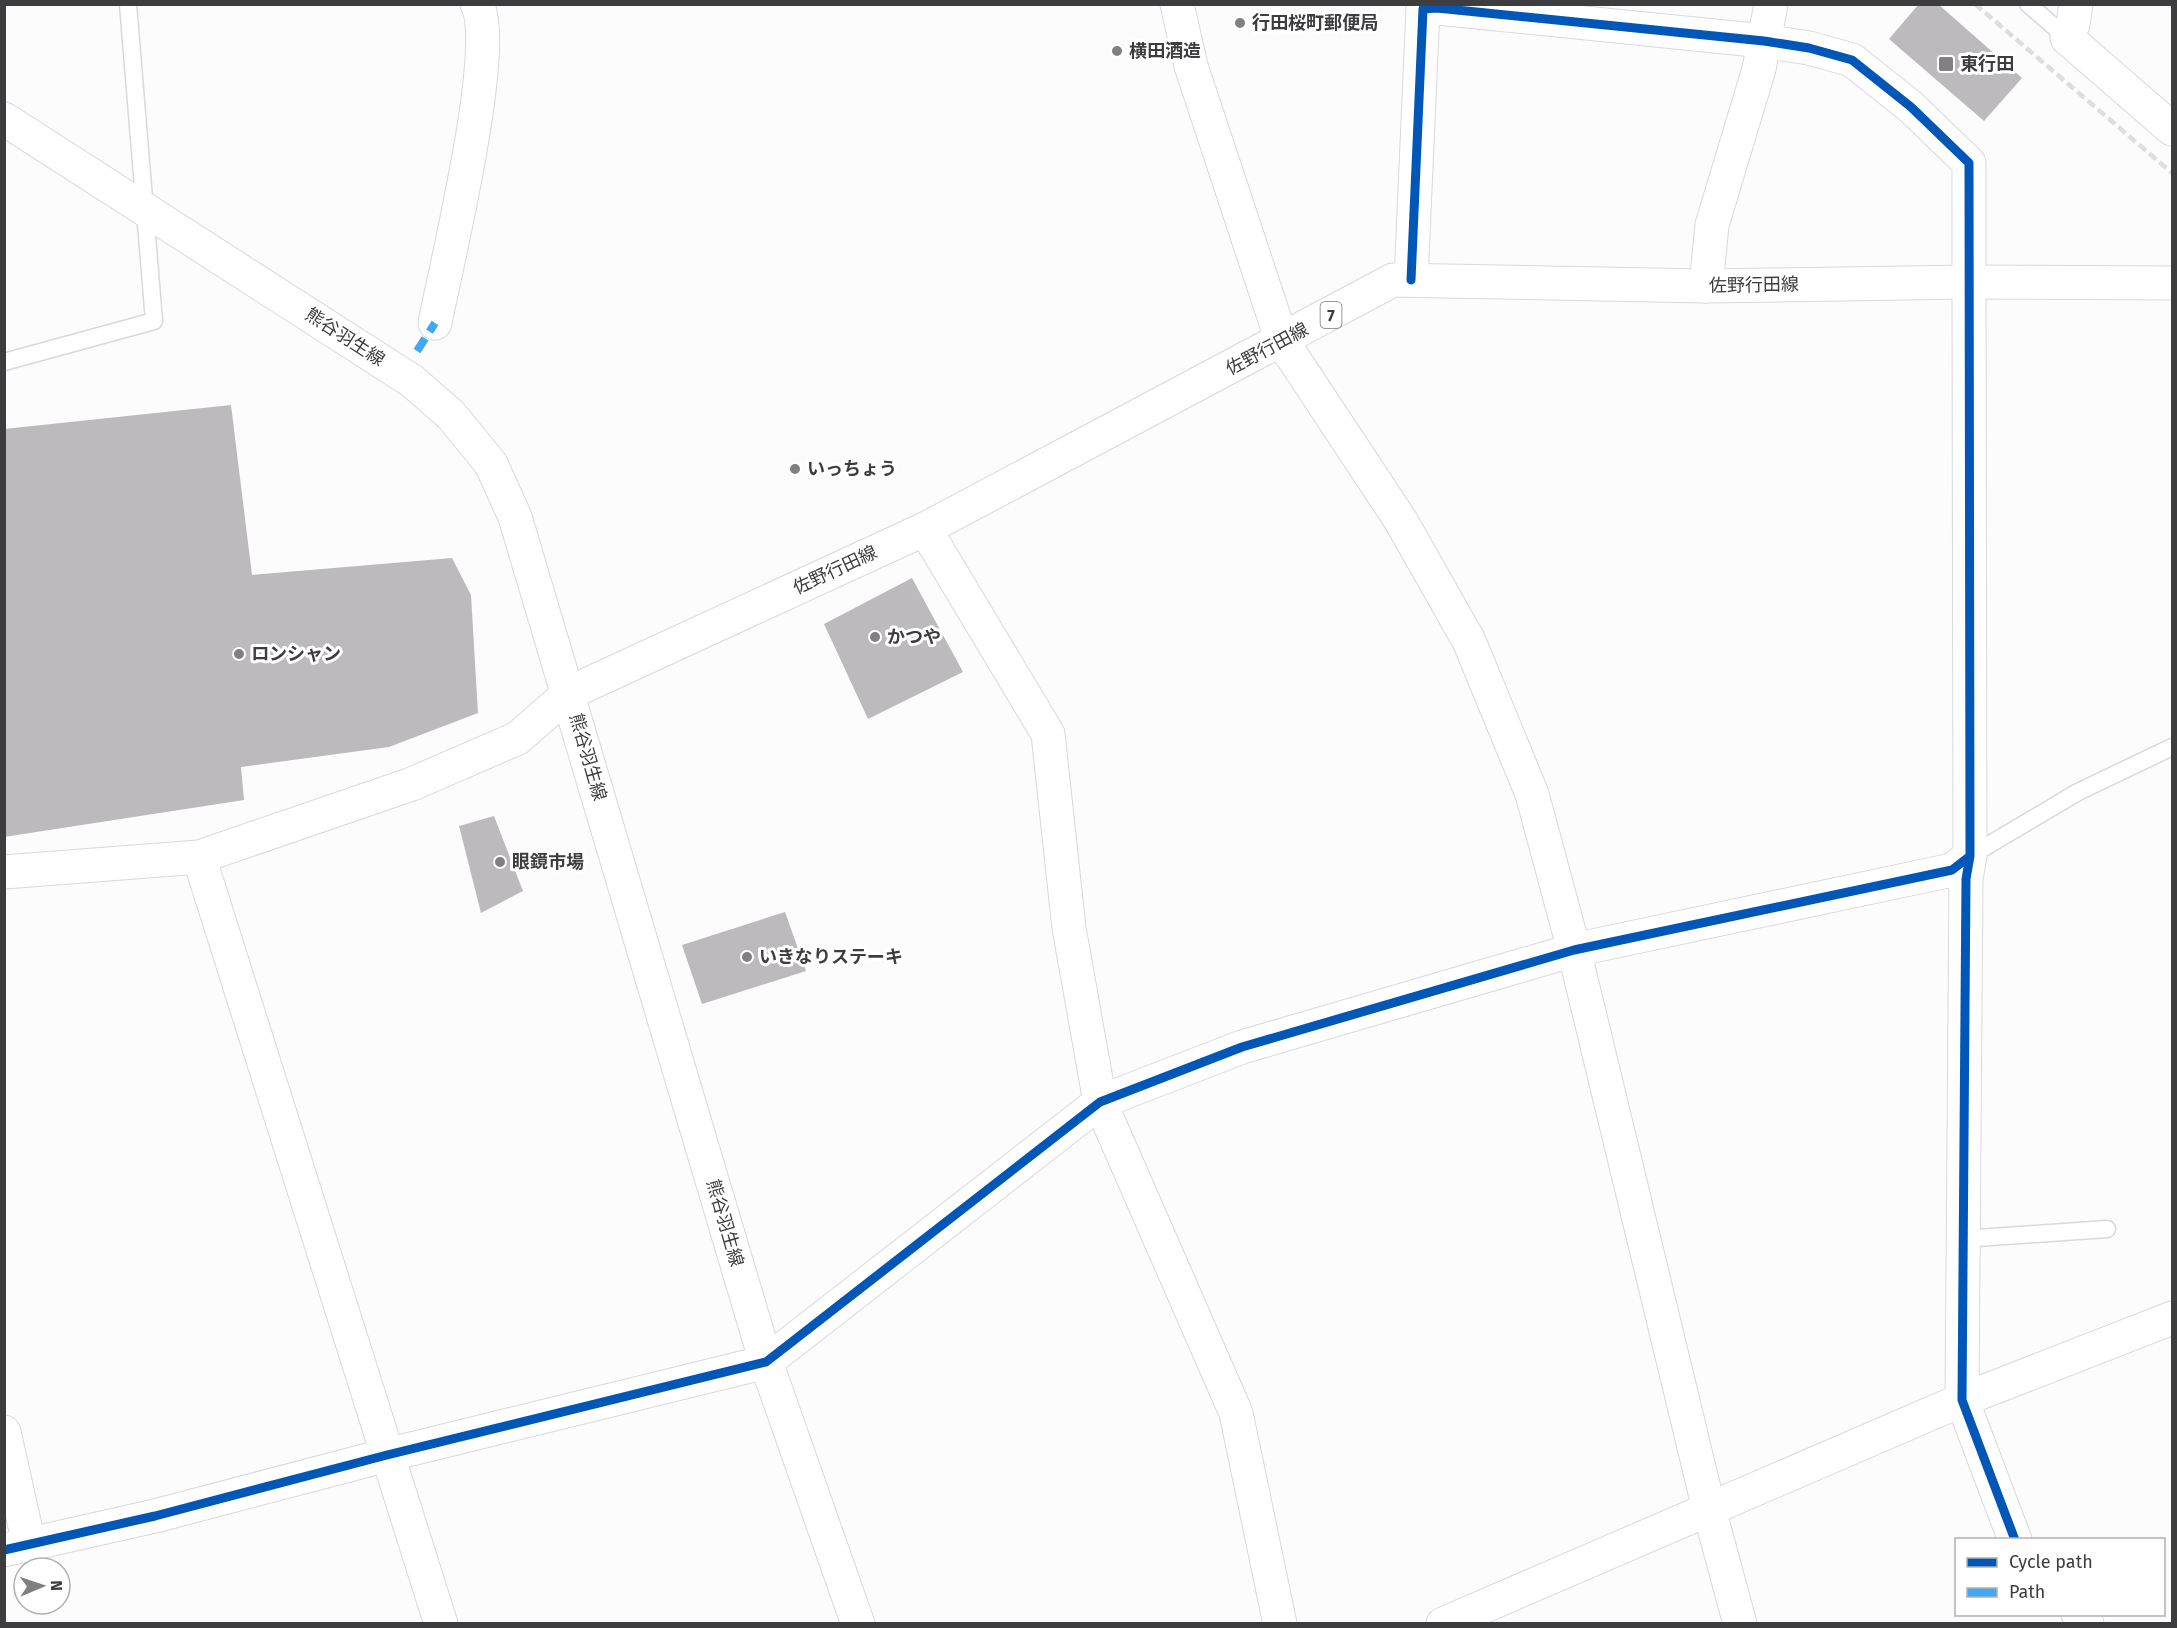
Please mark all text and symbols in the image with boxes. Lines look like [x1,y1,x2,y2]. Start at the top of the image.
place label: 行田桜町郵便局 [1252,12,1378,34]
marker: 行田桜町郵便局 [1233,16,1247,30]
place label: 横田酒造 [1129,40,1201,62]
marker: 横田酒造 [1110,44,1124,58]
place label: 東行田 [1960,53,2014,75]
marker: 東行田 [1937,55,1955,73]
street label: 佐野行田線 [1709,273,1799,297]
road number: 7 [1320,302,1342,328]
street label: 熊谷羽生線 [301,303,389,371]
street label: 佐野行田線 [1222,318,1312,380]
place label: いっちょう [807,458,897,480]
marker: いっちょう [788,462,802,476]
street label: 佐野行田線 [790,541,880,599]
place label: かつや [887,626,941,648]
marker: かつや [868,630,882,644]
place label: ロンシャン [251,643,341,665]
marker: ロンシャン [232,647,246,661]
street label: 熊谷羽生線 [565,711,611,803]
place label: 眼鏡市場 [512,851,584,873]
marker: 眼鏡市場 [493,855,507,869]
place label: いきなりステーキ [759,946,903,968]
marker: いきなりステーキ [740,950,754,964]
street label: 熊谷羽生線 [702,1177,748,1269]
legend [1955,1538,2165,1616]
text: Cycle path [2009,1551,2093,1573]
north arrow [12,1556,72,1616]
text: N [47,1580,66,1591]
text: Path [2009,1581,2045,1603]

